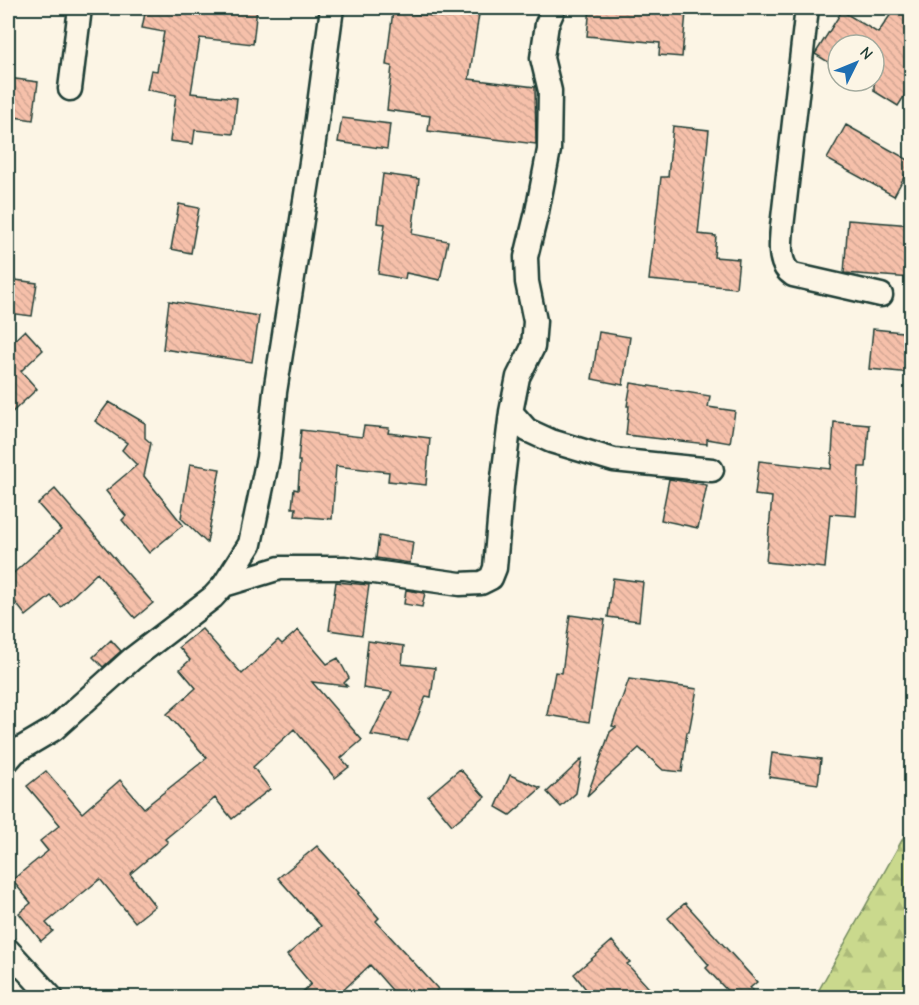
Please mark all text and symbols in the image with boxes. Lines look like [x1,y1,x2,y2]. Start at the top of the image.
north arrow [826,33,886,93]
text: N [856,43,876,63]

